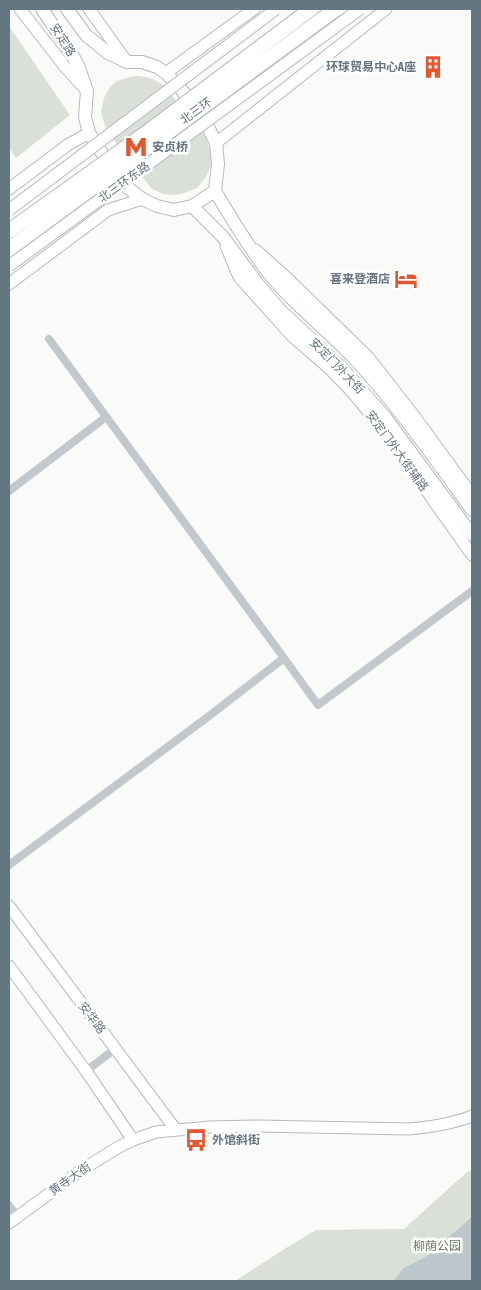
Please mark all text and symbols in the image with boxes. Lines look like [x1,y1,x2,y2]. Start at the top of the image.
street label: 安定路 [48,21,78,59]
building icon: 环球贸易中心A座 [420,54,446,80]
place label: 环球贸易中心A座 [326,60,416,74]
street label: 北三环 [177,95,215,127]
metro station icon: 安贞桥 [123,134,149,160]
place label: 安贞桥 [152,140,188,154]
street label: 北三环东路 [96,159,152,205]
hotel icon: 喜来登酒店 [393,266,419,292]
place label: 喜来登酒店 [330,272,390,286]
street label: 安定门外大街 [307,335,367,397]
street label: 安定门外大街辅路 [363,408,431,494]
street label: 安华路 [76,999,108,1037]
bus stop icon: 外馆斜街 [183,1127,209,1153]
place label: 外馆斜街 [212,1133,260,1147]
street label: 黄寺大街 [46,1159,94,1199]
park label: 柳荫公园 [413,1239,461,1253]

